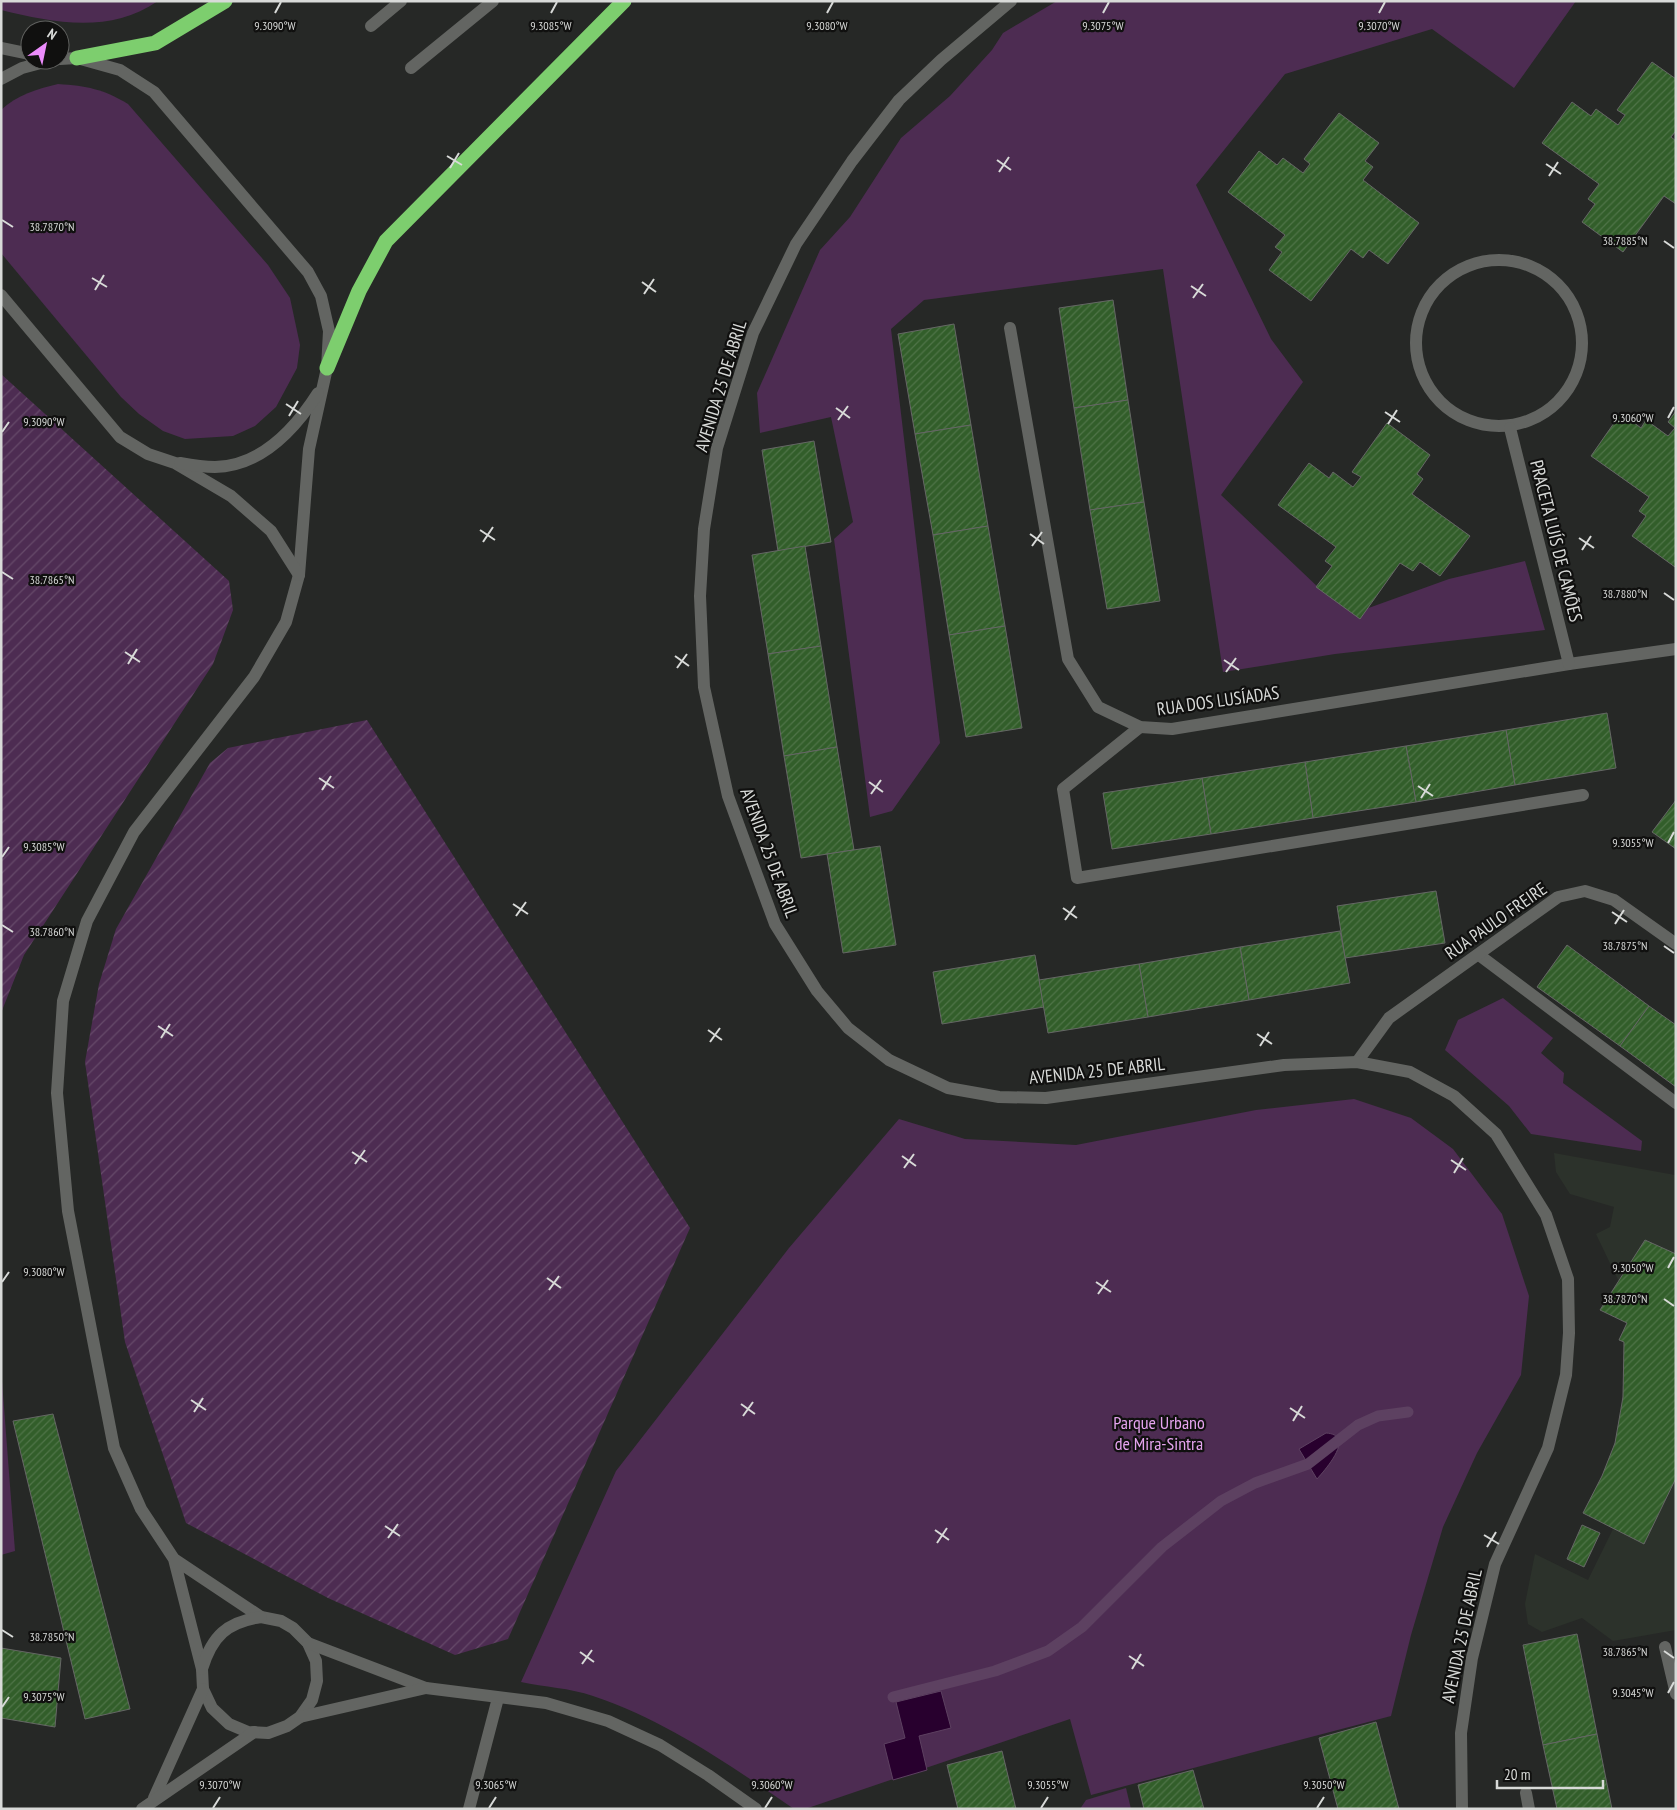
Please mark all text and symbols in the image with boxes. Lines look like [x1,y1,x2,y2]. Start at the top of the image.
text: 9.3090°W [254,18,296,33]
text: 9.3085°W [530,18,572,33]
text: 9.3080°W [806,18,848,33]
text: 9.3075°W [1082,18,1124,33]
text: 9.3070°W [1358,18,1400,33]
north arrow [20,20,70,70]
text: N [44,24,60,44]
text: 38.7870°N [29,219,75,234]
text: 38.7885°N [1602,233,1648,248]
street label: AVENIDA 25 DE ABRIL [690,317,752,454]
text: 9.3060°W [1612,410,1654,425]
text: 9.3090°W [23,414,65,429]
street label: PRACETA LUÍS DE CAMÕES [1525,458,1588,624]
text: 38.7865°N [29,572,75,587]
text: 38.7880°N [1602,586,1648,601]
street label: RUA DOS LUSÍADAS [1155,681,1281,720]
street label: AVENIDA 25 DE ABRIL [735,785,804,921]
text: 9.3055°W [1612,835,1654,850]
text: 9.3085°W [23,839,65,854]
street label: RUA PAULO FREIRE [1440,877,1551,964]
text: 38.7860°N [29,924,75,939]
text: 38.7875°N [1602,938,1648,953]
street label: AVENIDA 25 DE ABRIL [1028,1052,1166,1089]
text: 9.3050°W [1612,1260,1654,1275]
text: 9.3080°W [23,1264,65,1279]
text: 38.7870°N [1602,1291,1648,1306]
park label: Parque Urbano de Mira-Sintra [1113,1411,1205,1455]
street label: AVENIDA 25 DE ABRIL [1436,1566,1487,1705]
text: 38.7850°N [29,1629,75,1644]
text: 38.7865°N [1602,1644,1648,1659]
text: 9.3045°W [1612,1685,1654,1700]
text: 9.3075°W [23,1689,65,1704]
scale bar [1497,1758,1603,1790]
text: 20 m [1504,1765,1530,1784]
text: 9.3070°W [199,1777,241,1792]
text: 9.3065°W [475,1777,517,1792]
text: 9.3060°W [751,1777,793,1792]
text: 9.3055°W [1027,1777,1069,1792]
text: 9.3050°W [1303,1777,1345,1792]

